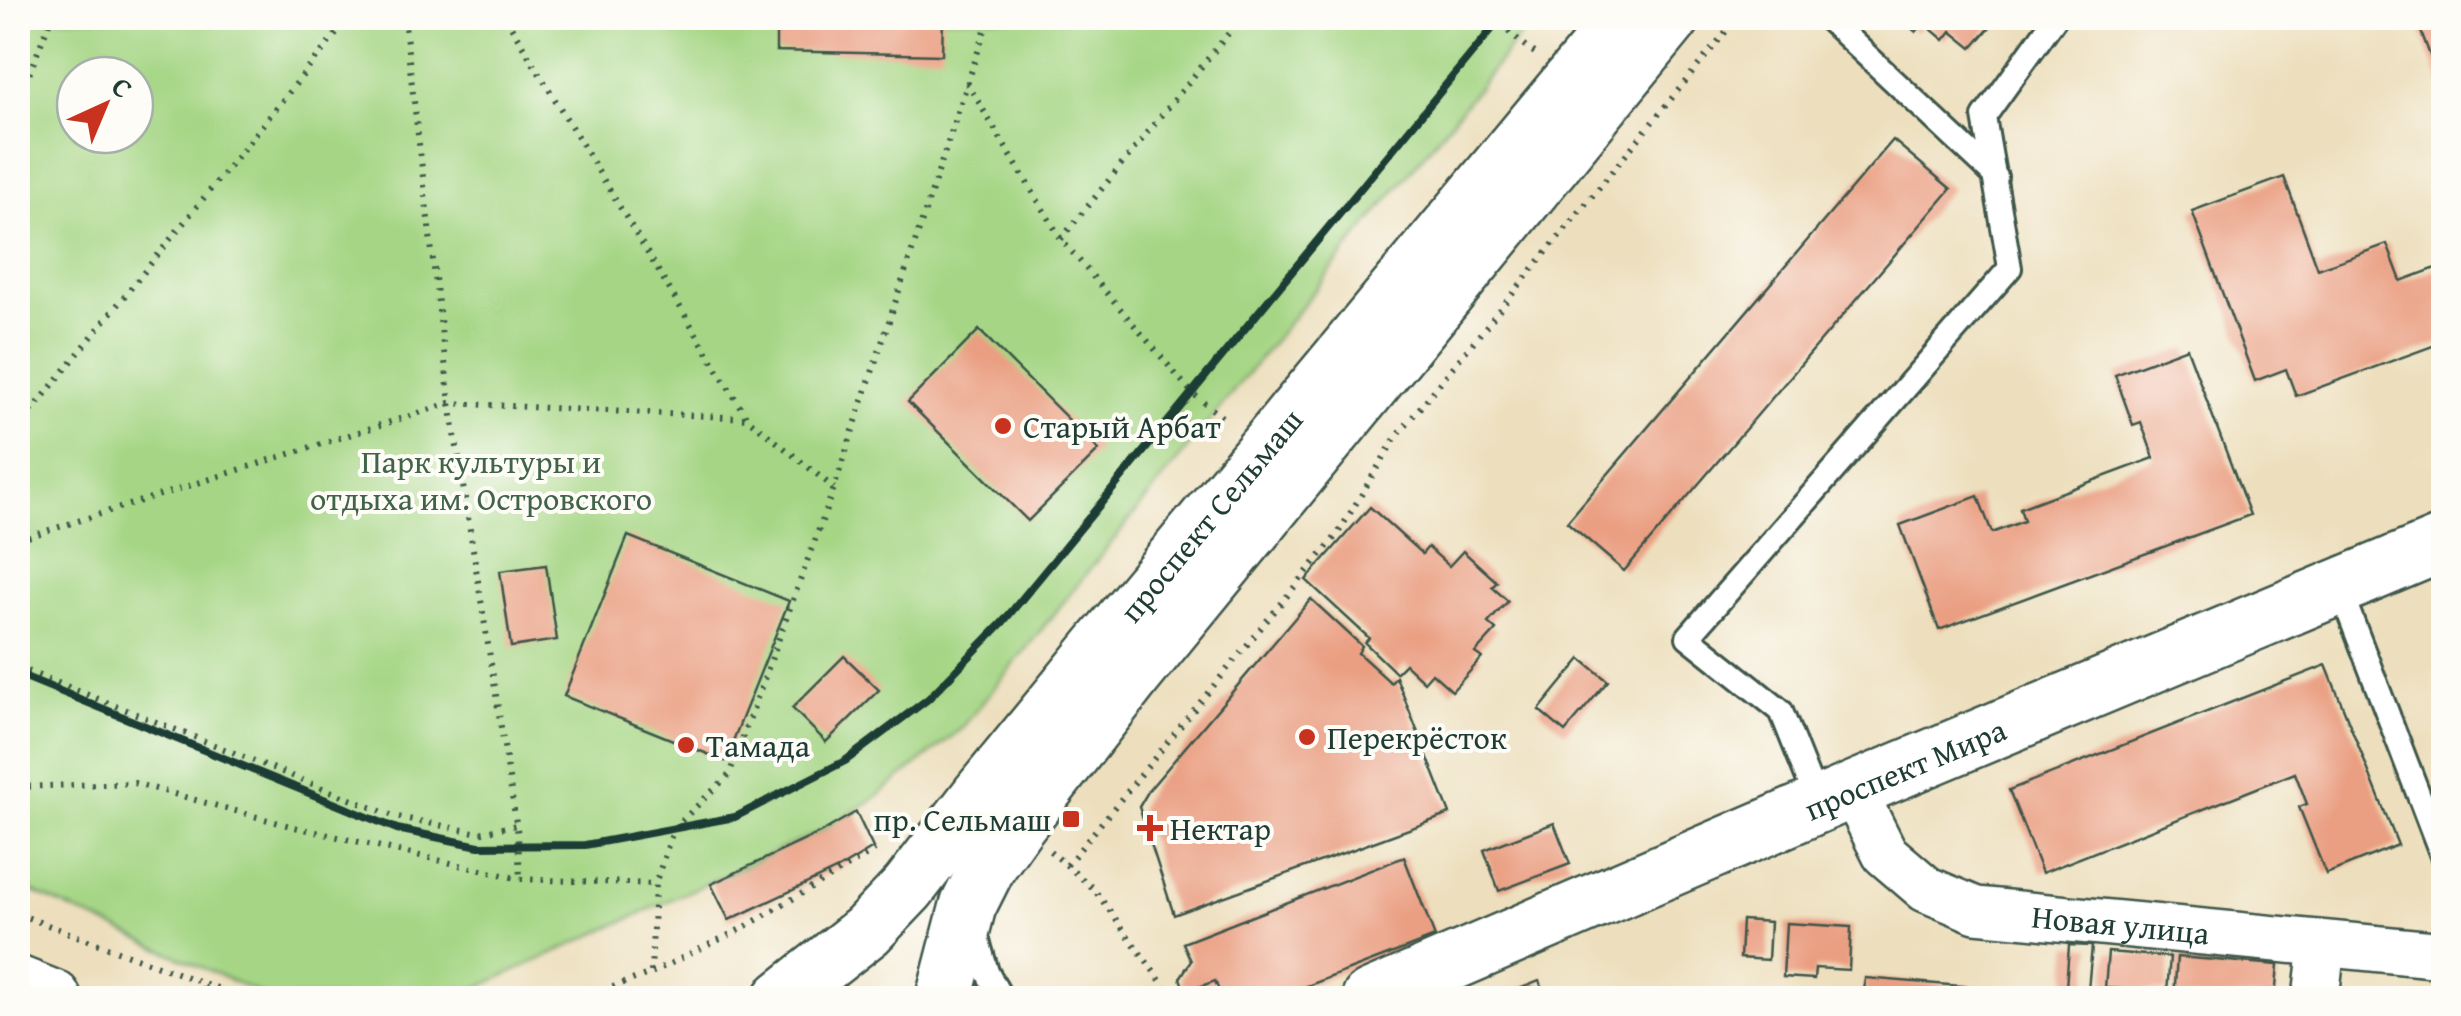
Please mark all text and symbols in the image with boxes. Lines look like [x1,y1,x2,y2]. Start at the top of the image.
north arrow [55,55,155,155]
text: С [103,66,143,107]
street label: проспект Сельмаш [1107,398,1313,632]
place label: Старый Арбат [1023,403,1221,450]
marker: Старый Арбат [992,415,1014,437]
park label: Парк культуры и отдыха им. Островского [310,438,652,522]
street label: проспект Мира [1797,705,2014,832]
place label: Перекрёсток [1327,714,1507,761]
place label: Тамада [706,722,811,769]
marker: Перекрёсток [1296,726,1318,748]
marker: Тамада [675,734,697,756]
place label: пр. Сельмаш [873,796,1051,843]
place label: Нектар [1170,805,1271,852]
marker: пр. Сельмаш [1060,808,1082,830]
marker: Нектар [1139,817,1161,839]
street label: Новая улица [2030,892,2212,956]

